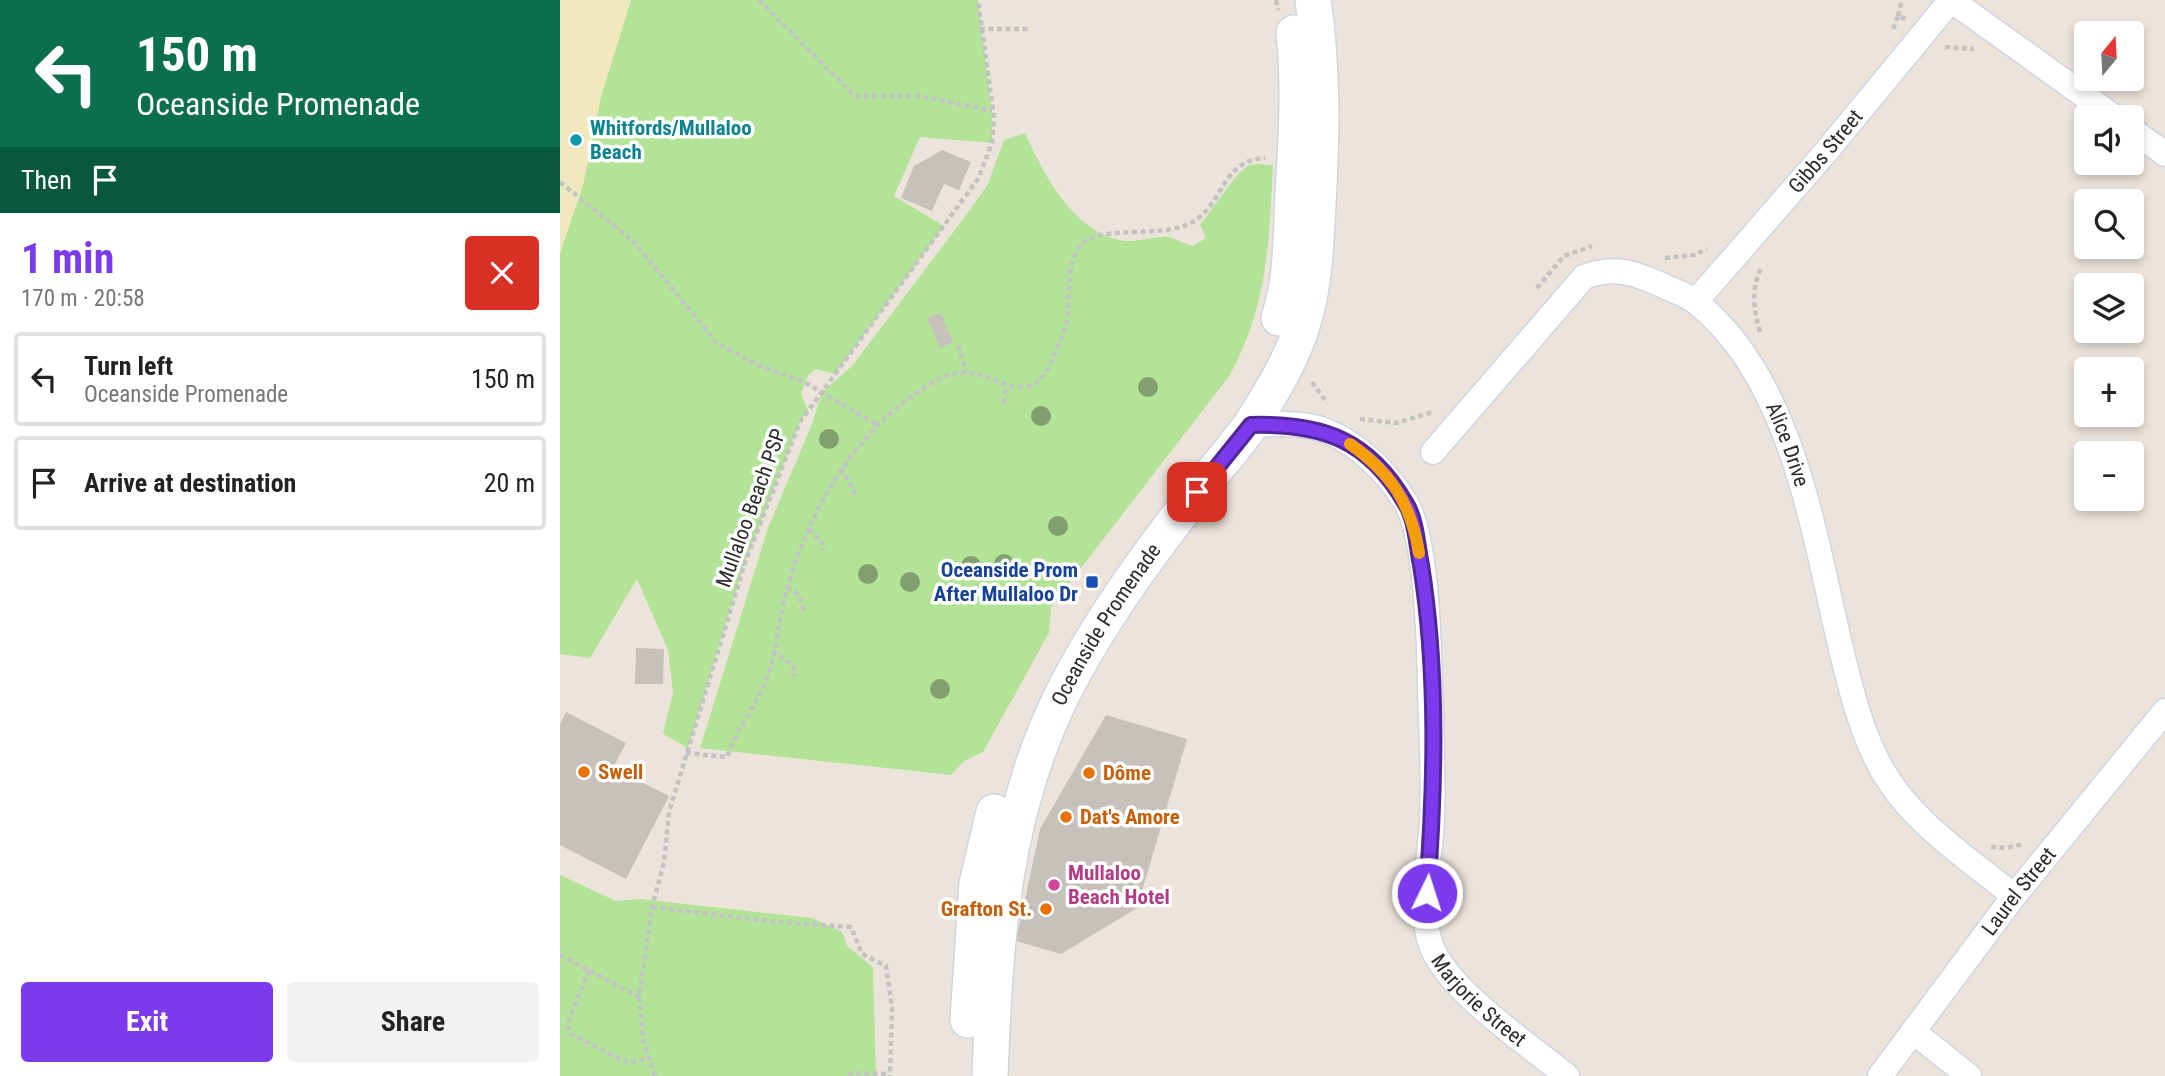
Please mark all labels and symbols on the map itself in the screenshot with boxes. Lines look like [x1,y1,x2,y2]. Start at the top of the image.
north arrow [2074,21,2144,91]
street label: Gibbs Street [1784,105,1868,198]
place label: Whitfords/Mullaloo Beach [590,116,752,164]
marker: Whitfords/Mullaloo Beach [568,132,584,148]
street label: Alice Drive [1761,398,1814,490]
street label: Mullaloo Beach PSP [711,426,791,590]
pin [1167,462,1227,522]
street label: Oceanside Promenade [1047,539,1166,709]
place label: Oceanside Prom After Mullaloo Dr [934,558,1078,606]
marker: Oceanside Prom After Mullaloo Dr [1084,574,1100,590]
place label: Swell [598,760,643,784]
place label: Dôme [1103,761,1151,785]
marker: Swell [576,764,592,780]
marker: Dôme [1081,765,1097,781]
place label: Dat's Amore [1080,805,1180,829]
marker: Dat's Amore [1058,809,1074,825]
street label: Laurel Street [1977,843,2061,940]
position arrow [1390,856,1464,930]
place label: Mullaloo Beach Hotel [1068,861,1170,909]
marker: Mullaloo Beach Hotel [1046,877,1062,893]
place label: Grafton St. [941,897,1032,921]
marker: Grafton St. [1038,901,1054,917]
street label: Marjorie Street [1426,950,1531,1052]

